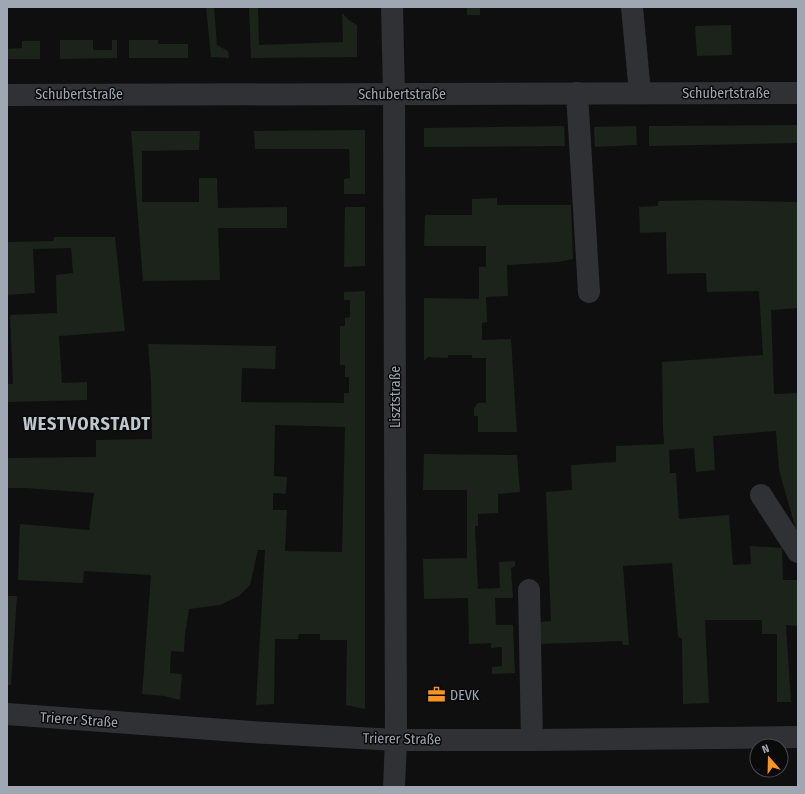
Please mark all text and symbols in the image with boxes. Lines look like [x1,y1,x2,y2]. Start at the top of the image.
street label: Schubertstraße [682,85,770,102]
street label: Schubertstraße [35,86,123,103]
street label: Schubertstraße [358,86,446,103]
street label: Lisztstraße [387,366,404,428]
district label: WESTVORSTADT [23,413,151,435]
office icon: DEVK [427,685,447,705]
place label: DEVK [450,687,480,704]
street label: Trierer Straße [39,709,119,731]
street label: Trierer Straße [363,730,441,748]
north arrow [749,738,789,778]
text: N [760,742,771,756]

